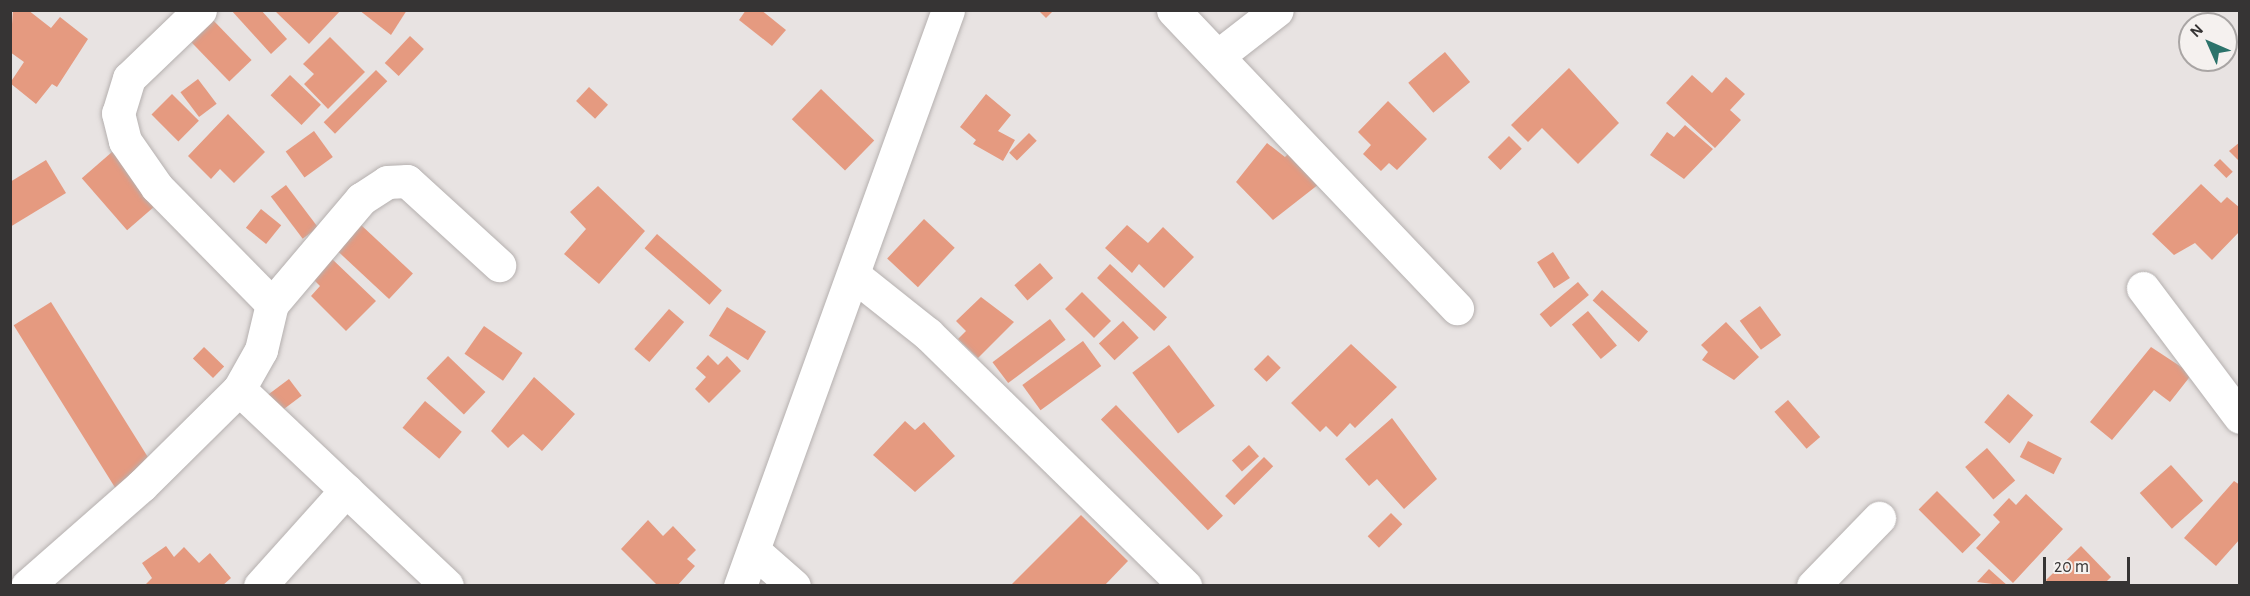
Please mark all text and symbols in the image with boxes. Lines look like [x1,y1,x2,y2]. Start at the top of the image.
north arrow [2178,12,2238,72]
text: N [2187,21,2206,40]
scale bar [2046,545,2133,583]
text: 20 m [2054,558,2089,576]

